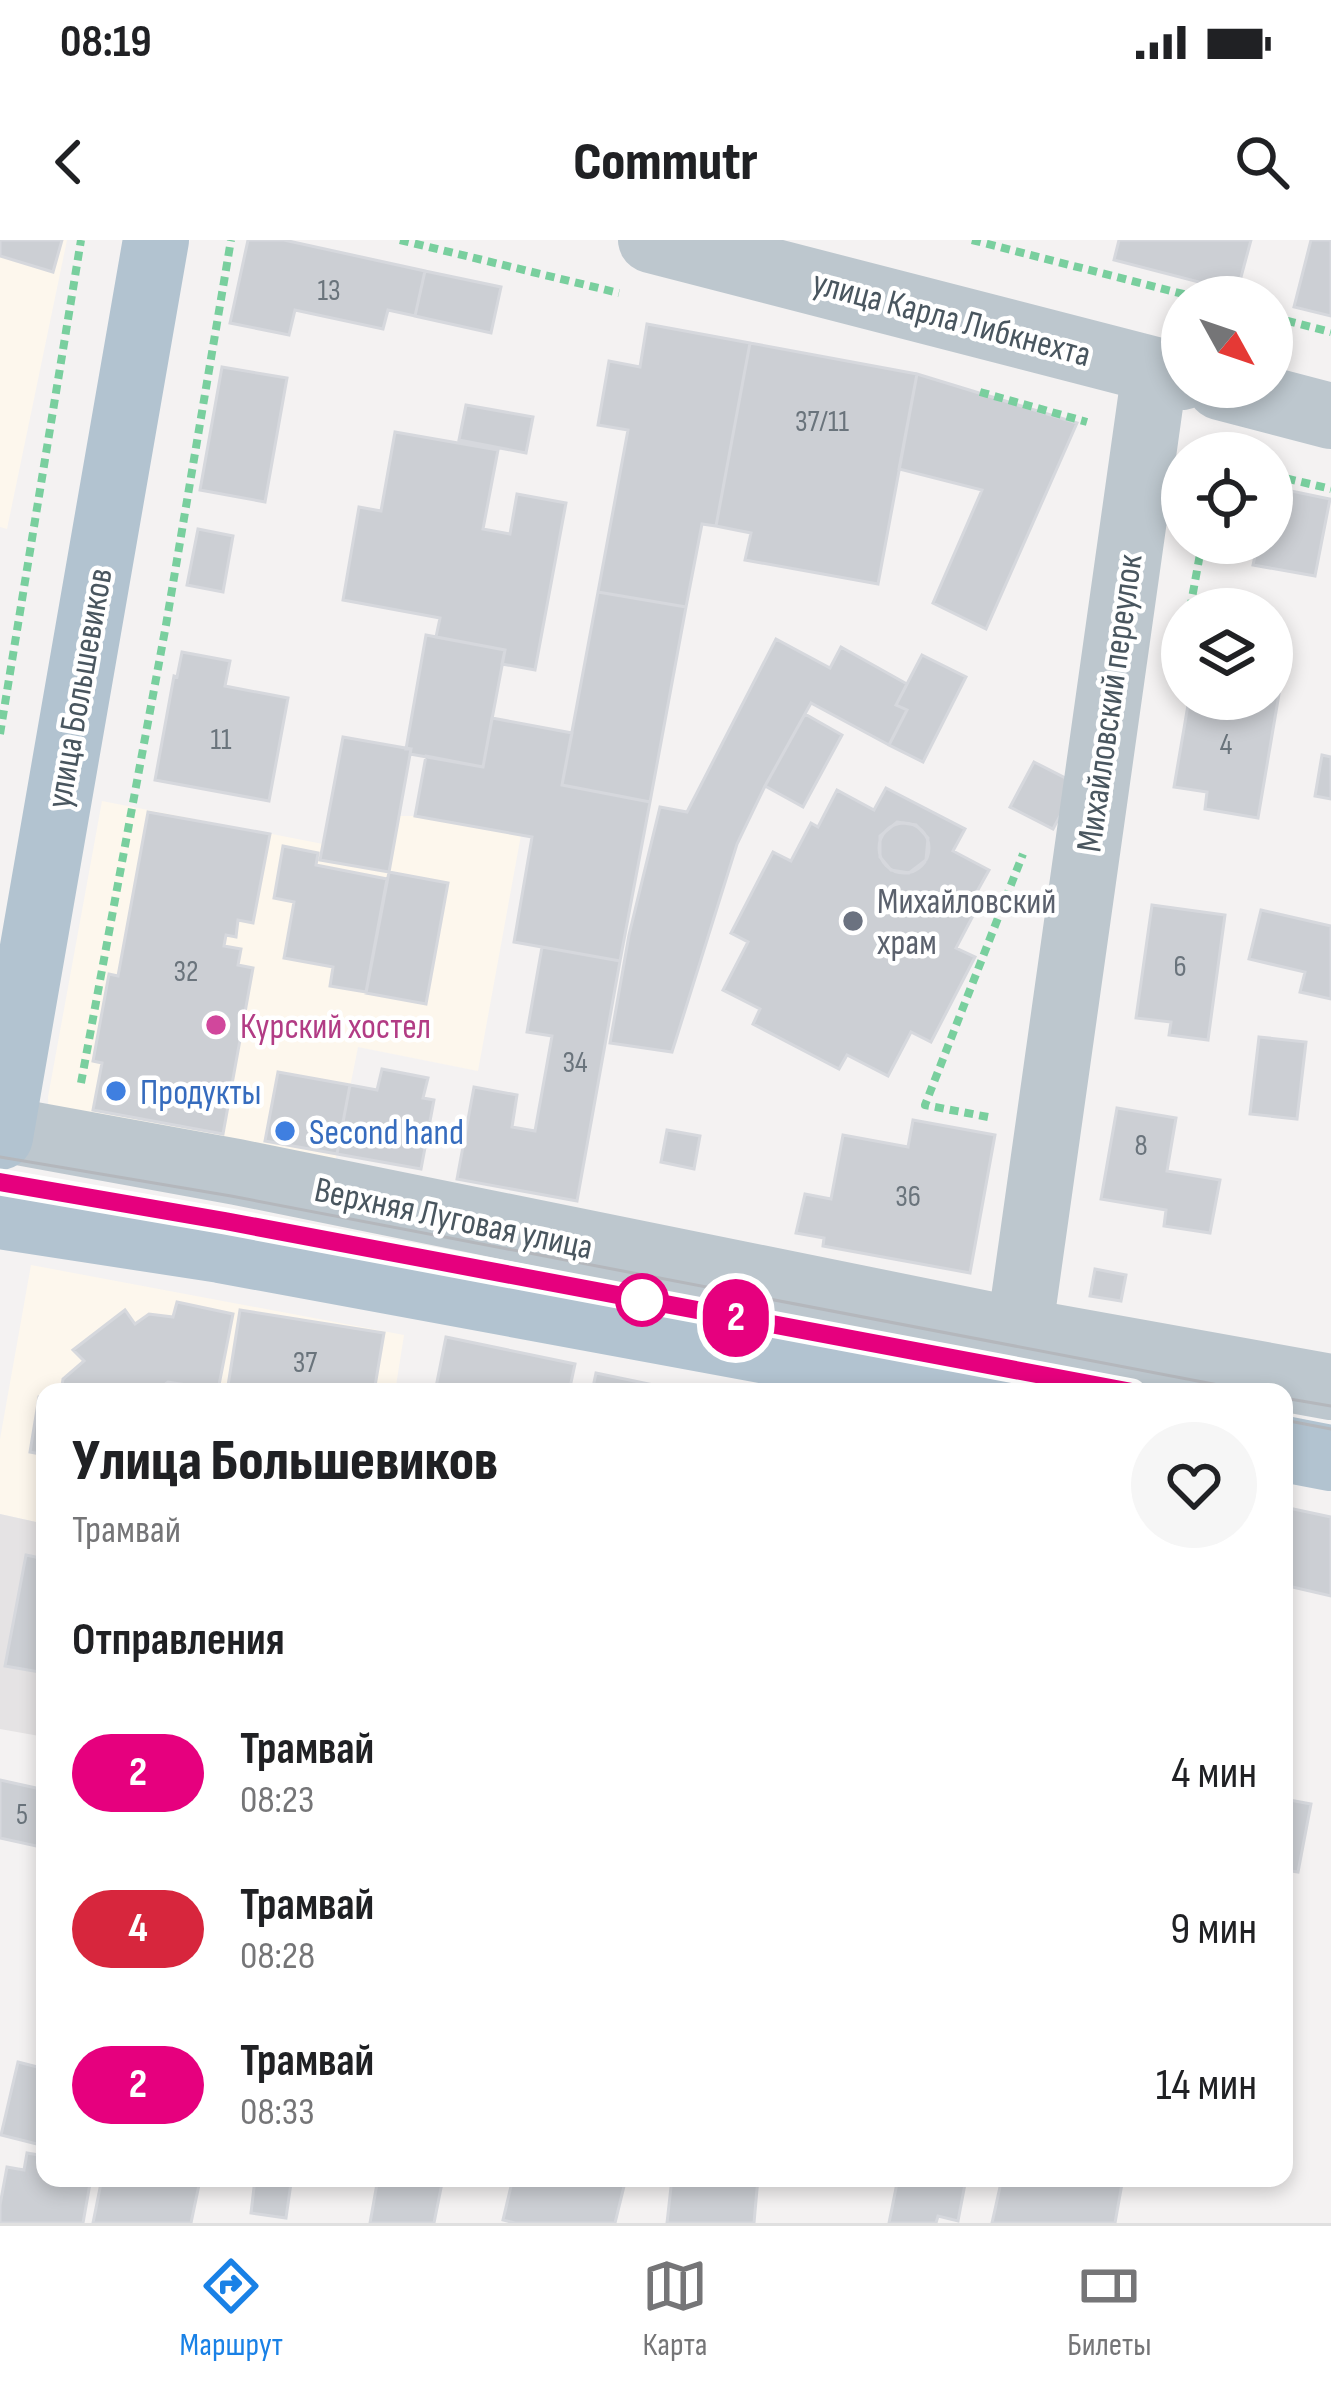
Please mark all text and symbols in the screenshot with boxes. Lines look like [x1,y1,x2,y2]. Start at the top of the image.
text: 08:19 [60,15,152,70]
icon: back [36,129,102,195]
icon: search [1229,129,1295,195]
text: Commutr [573,130,758,195]
street label: улица Карла Либкнехта [808,262,1095,377]
house number: 13 [317,273,341,309]
north arrow [1161,276,1293,408]
map controls [1161,276,1293,720]
house number: 37/11 [795,404,850,440]
button: locate [1161,432,1293,564]
street label: Михайловский переулок [1068,551,1153,855]
street label: улица Большевиков [38,565,123,812]
button: layers [1161,588,1293,720]
house number: 11 [211,722,232,758]
house number: 4 [1220,727,1232,763]
place label: Михайловский храм [877,881,1056,965]
marker: Михайловский храм [840,908,866,934]
house number: 6 [1173,949,1187,985]
house number: 32 [174,954,198,990]
place label: Курский хостел [240,1006,431,1049]
marker: Курский хостел [203,1012,229,1038]
house number: 34 [562,1045,588,1081]
place label: Продукты [140,1072,261,1115]
marker: Продукты [103,1078,129,1104]
place label: Second hand [309,1112,464,1155]
marker: Second hand [272,1118,298,1144]
house number: 8 [1134,1128,1148,1164]
street label: Верхняя Луговая улица [310,1169,597,1270]
house number: 36 [895,1179,921,1215]
unlabelled marker [617,1275,667,1325]
line badge: 2 [697,1279,775,1357]
text: 2 [727,1292,745,1343]
house number: 37 [293,1345,317,1381]
button: heart [1131,1422,1257,1548]
text: Улица Большевиков [72,1428,498,1496]
text: Трамвай [72,1507,181,1554]
text: Отправления [72,1613,285,1668]
text: Трамвай [240,1722,374,1777]
text: 4 мин [1171,1746,1257,1801]
text: 2 [129,1747,147,1798]
text: 08:23 [240,1777,314,1824]
house number: 5 [16,1797,28,1833]
text: Трамвай [240,1878,374,1933]
text: 9 мин [1170,1902,1257,1957]
text: 4 [128,1903,148,1954]
text: 08:28 [240,1933,315,1980]
text: Трамвай [240,2034,374,2089]
text: 14 мин [1156,2058,1257,2113]
text: 2 [129,2059,147,2110]
text: 08:33 [240,2089,315,2136]
tab: Маршрут [180,2253,283,2365]
tab: Карта [642,2253,708,2365]
tab: Билеты [1067,2253,1151,2365]

